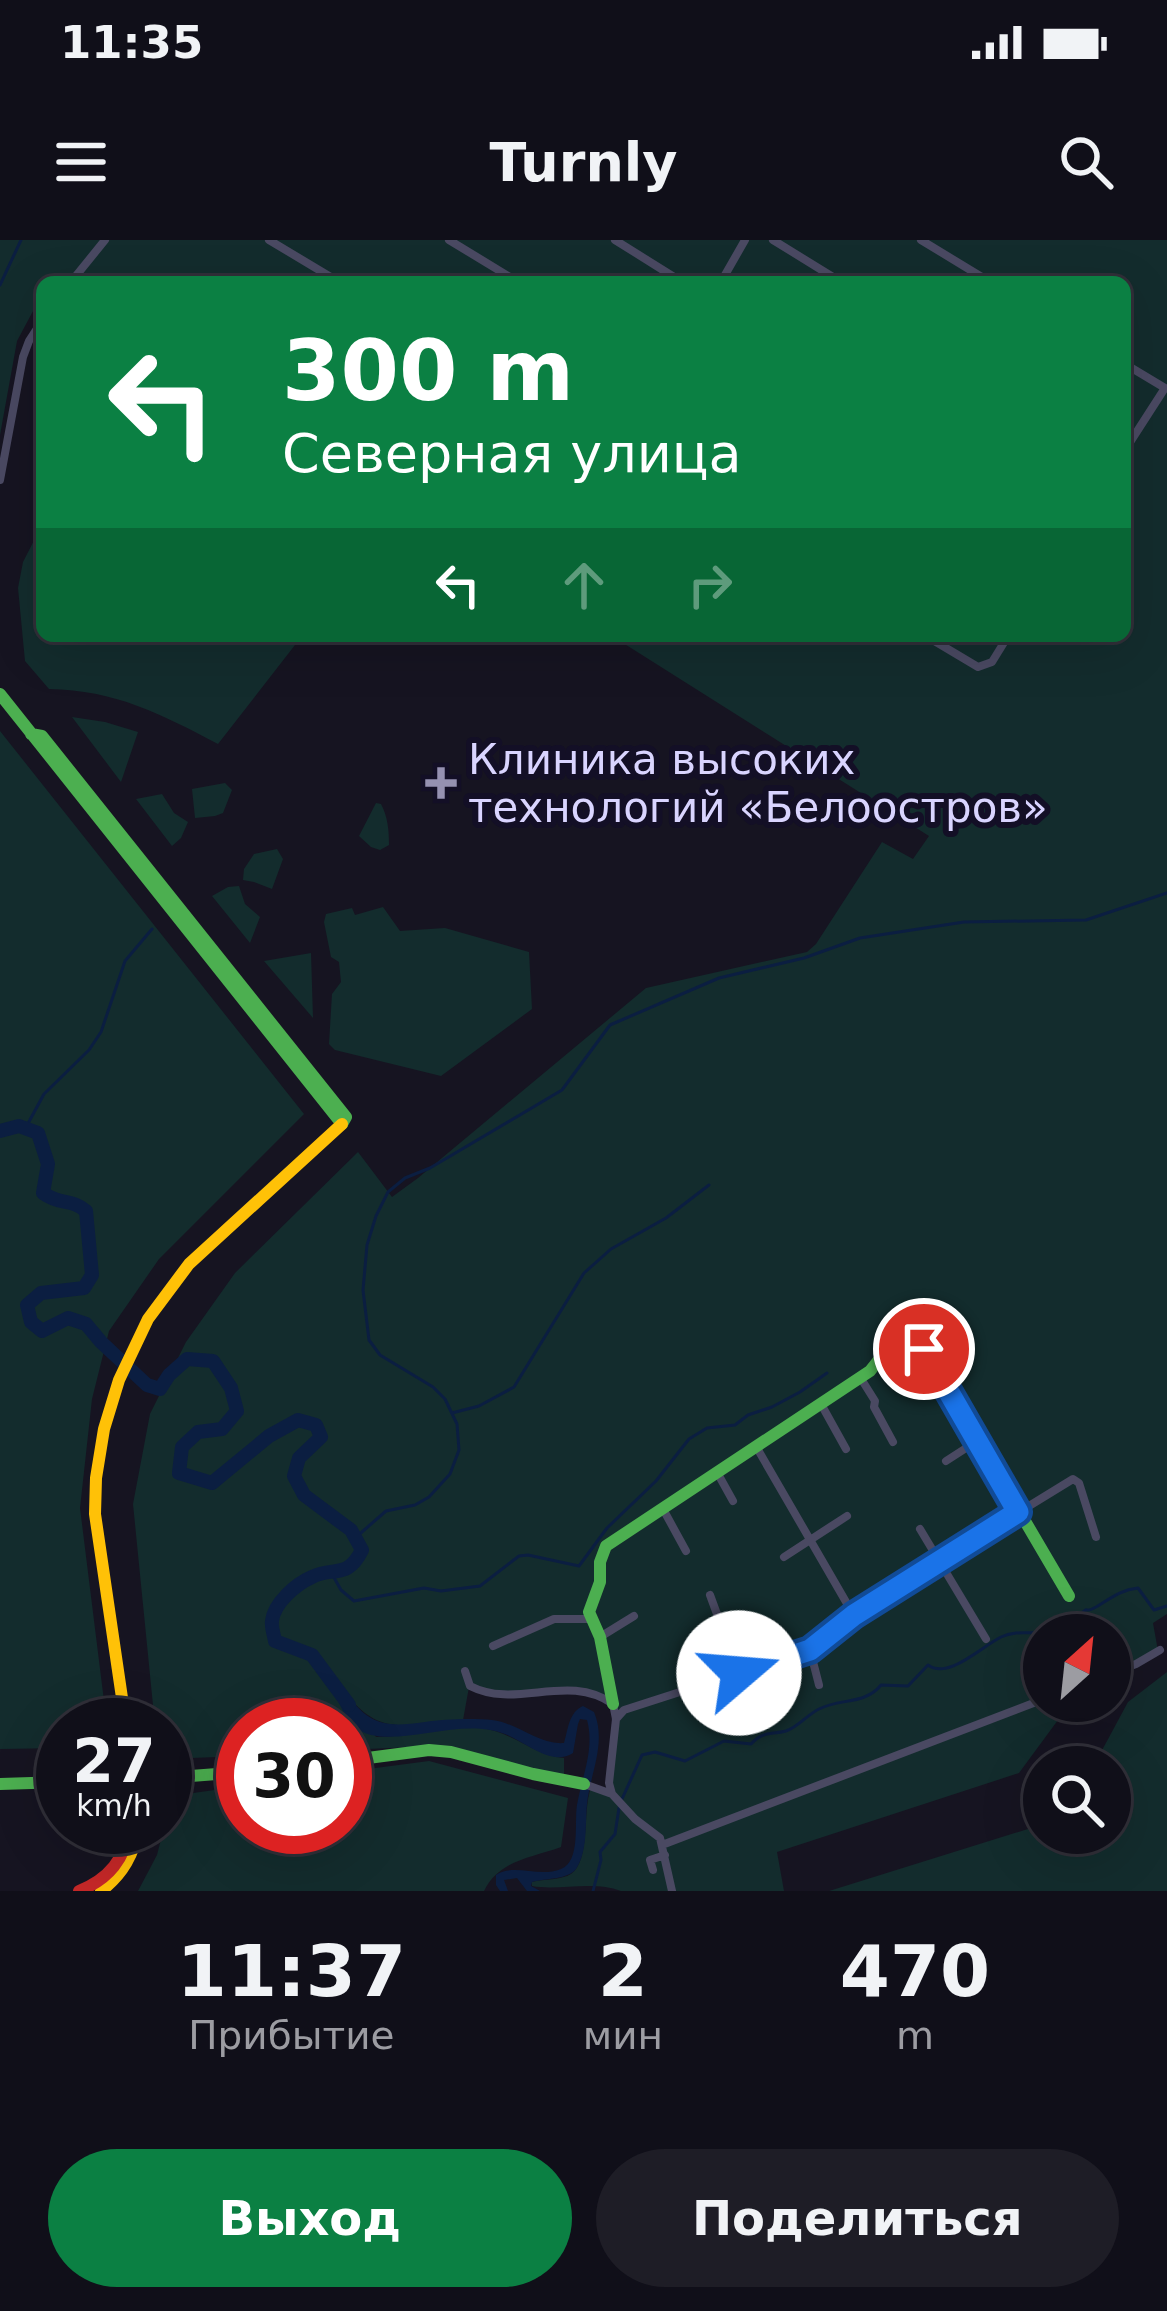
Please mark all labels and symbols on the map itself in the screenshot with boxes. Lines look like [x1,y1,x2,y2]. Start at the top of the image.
place label: Клиника высоких технологий «Белоостров» [468,735,1048,832]
marker: Клиника высоких технологий «Белоостров» [425,767,457,799]
pin [873,1298,975,1400]
position arrow [676,1610,802,1736]
north arrow [1023,1614,1131,1722]
speed limit sign: 30 [216,1698,372,1854]

